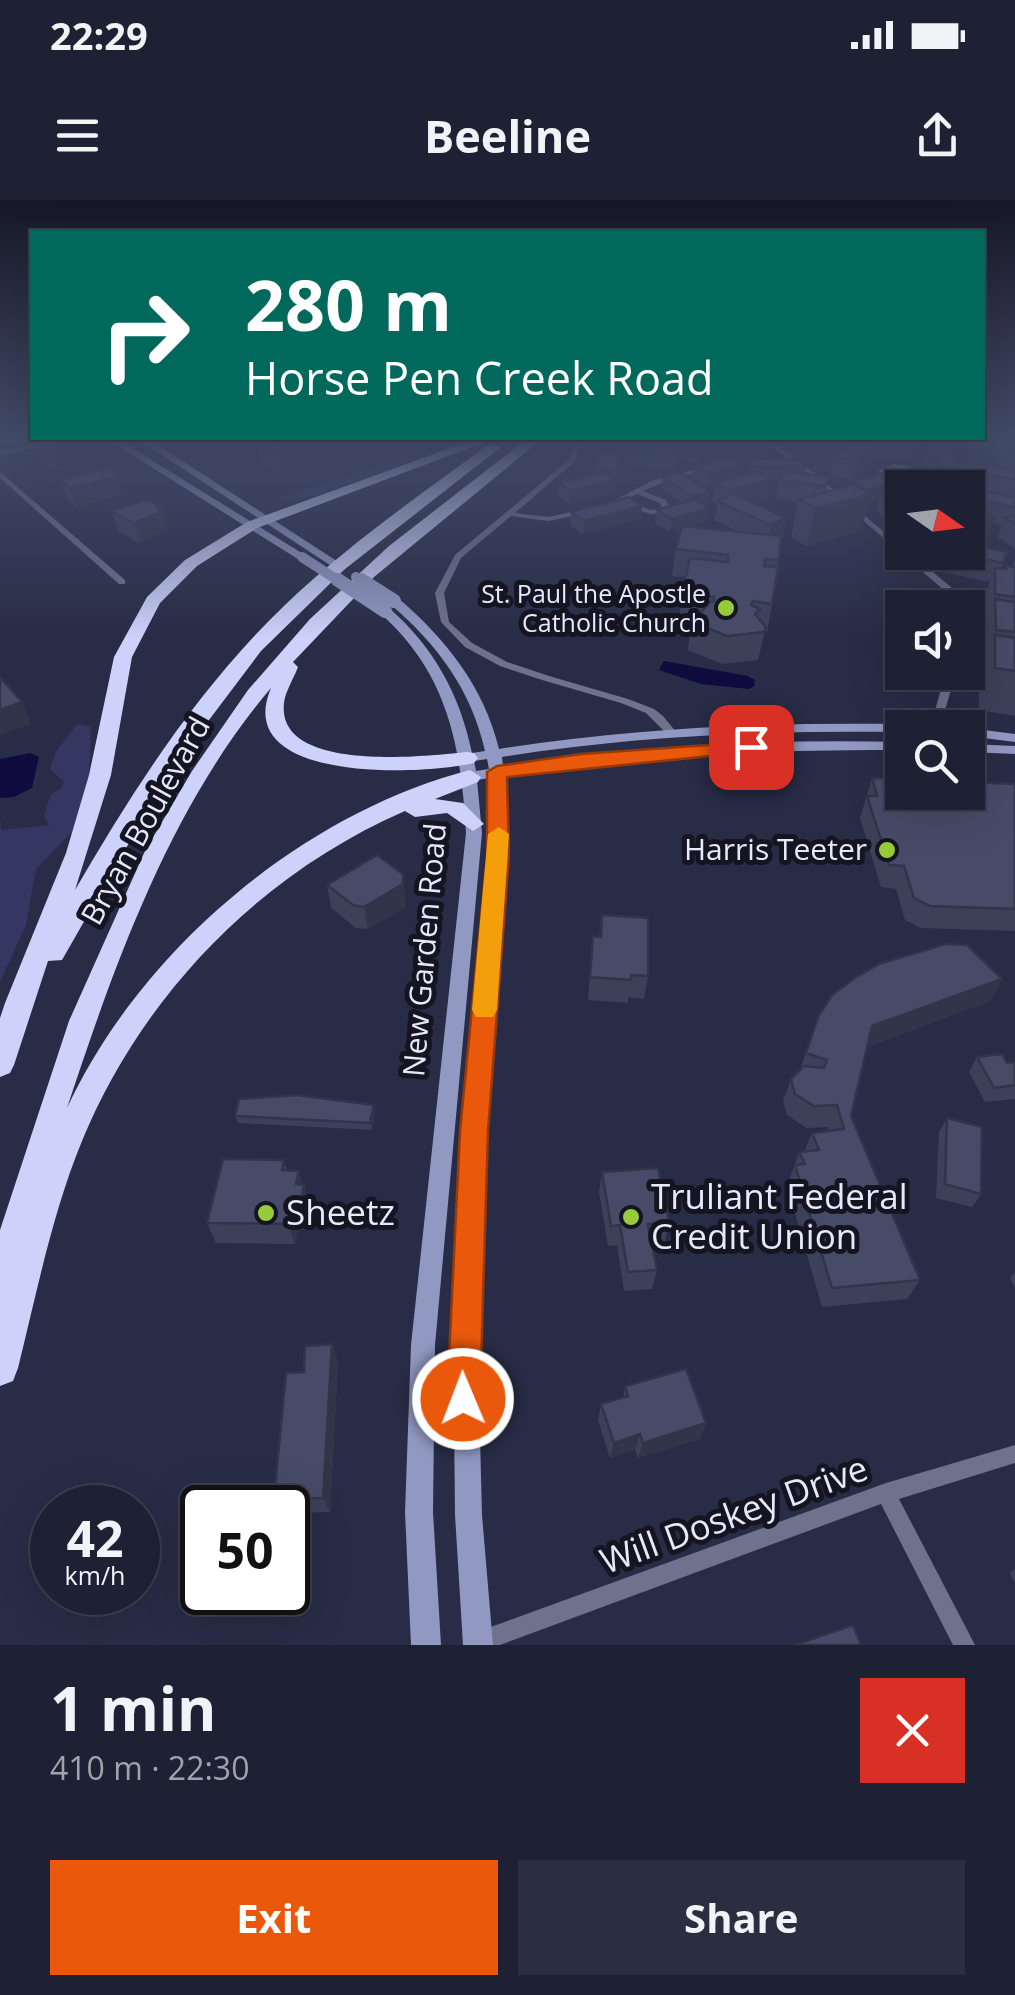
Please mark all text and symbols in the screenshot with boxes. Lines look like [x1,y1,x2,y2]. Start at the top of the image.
text: 22:29 [50,9,148,61]
text: Beeline [424,105,591,166]
icon: menu [50,108,105,163]
icon: share [910,108,965,163]
text: 280 m [245,256,452,352]
icon: right [80,270,210,400]
text: Horse Pen Creek Road [245,347,714,408]
north arrow [885,470,985,570]
map controls [885,470,985,810]
place label: St. Paul the Apostle Catholic Church [481,576,706,639]
button: sound [885,590,985,690]
marker: St. Paul the Apostle Catholic Church [715,597,737,619]
pin [709,705,794,790]
street label: Bryan Boulevard [71,709,219,932]
button: search [885,710,985,810]
icon: arrive [724,720,779,775]
street label: New Garden Road [392,821,455,1078]
place label: Harris Teeter [684,828,867,869]
marker: Harris Teeter [876,839,898,861]
place label: Truliant Federal Credit Union [651,1172,908,1259]
place label: Sheetz [286,1188,395,1235]
marker: Sheetz [255,1202,277,1224]
marker: Truliant Federal Credit Union [620,1206,642,1228]
position arrow [411,1347,515,1451]
street label: Will Doskey Drive [593,1443,874,1584]
speed limit sign: 50 [180,1485,310,1615]
text: 42 [66,1504,124,1572]
text: km/h [65,1558,125,1592]
text: 1 min [50,1667,217,1749]
button: close [860,1678,965,1783]
text: 410 m · 22:30 [50,1746,249,1789]
button: Exit [50,1860,498,1975]
button: Share [518,1860,965,1975]

